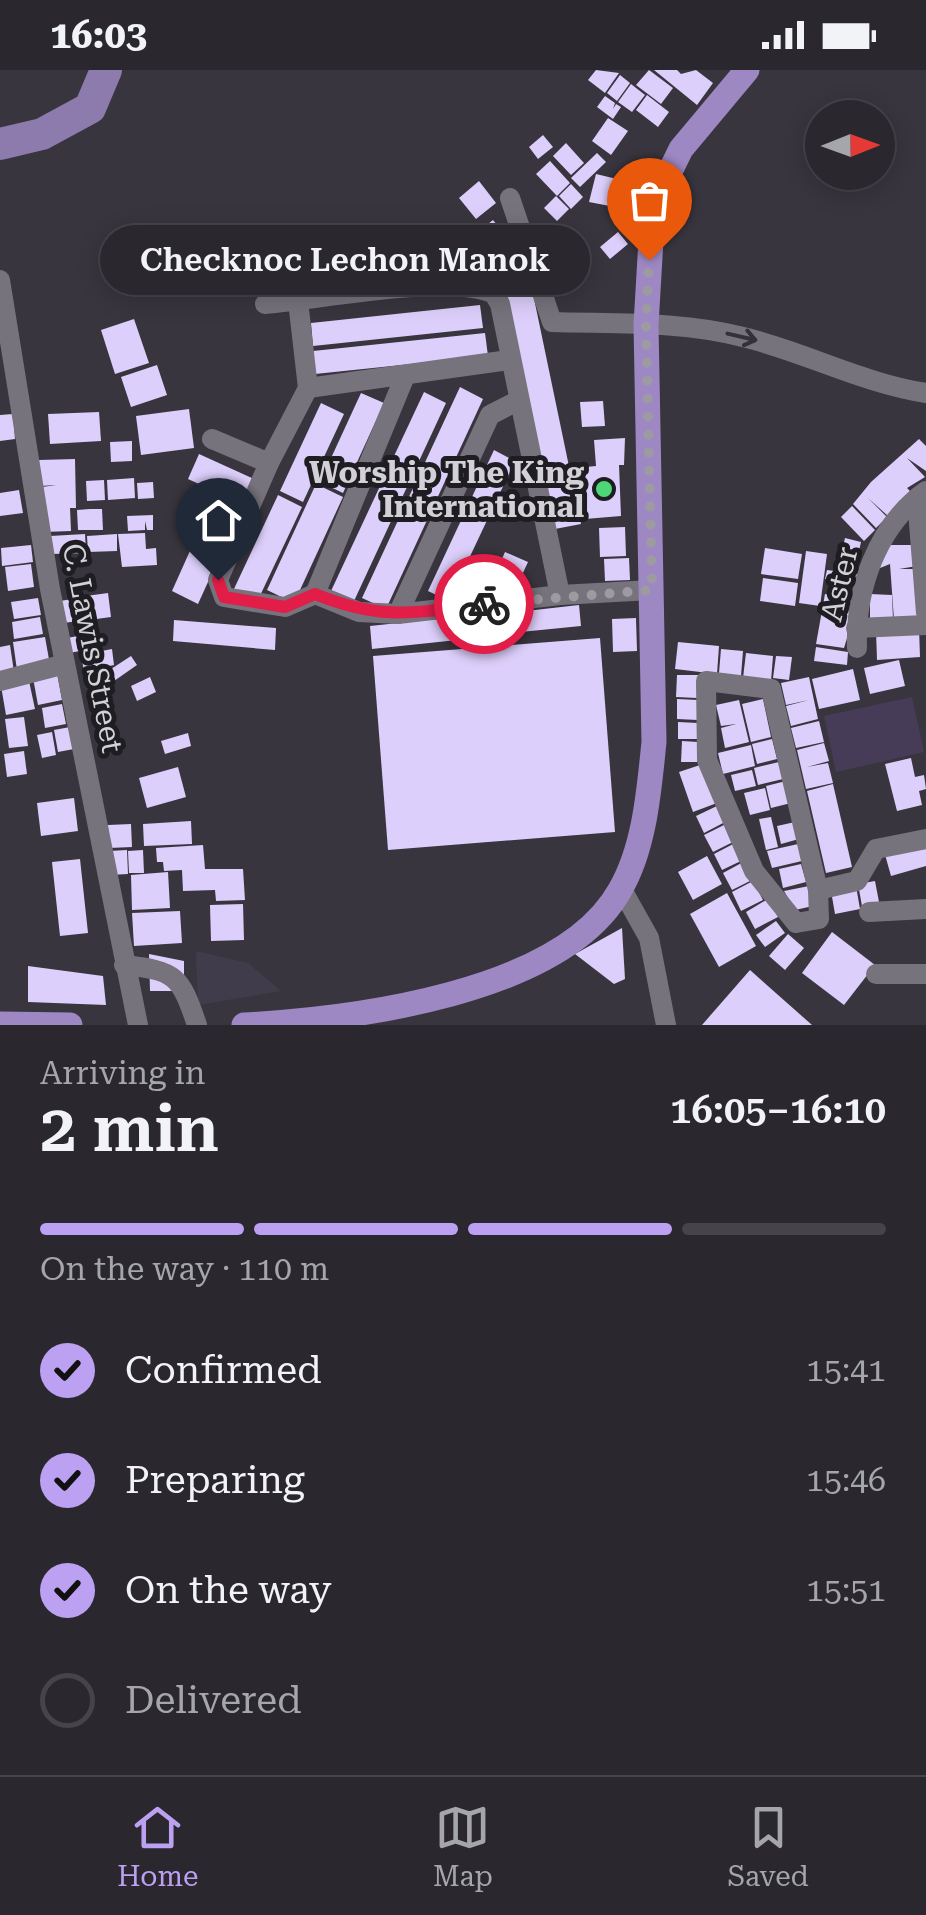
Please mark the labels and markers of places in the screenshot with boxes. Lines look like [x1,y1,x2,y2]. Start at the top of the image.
pin [607,158,692,261]
callout: Checknoc Lechon Manok [99,225,589,295]
place label: Worship The King International [309,455,584,524]
pin [176,478,261,581]
marker: Worship The King International [593,478,615,500]

